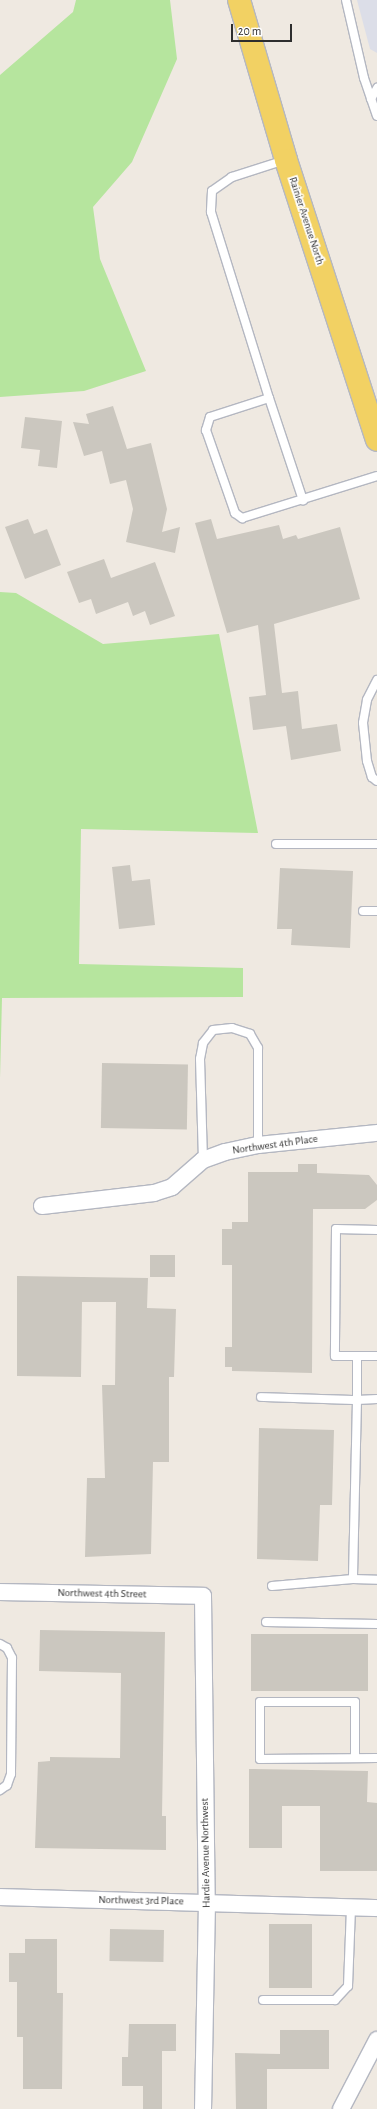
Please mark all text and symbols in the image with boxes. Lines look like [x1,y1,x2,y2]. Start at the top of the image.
scale bar [233,16,294,42]
text: 20 m [238,25,261,37]
street label: Rainier Avenue North [286,175,326,267]
street label: Northwest 4th Place [231,1132,319,1158]
street label: Northwest 4th Street [57,1587,147,1601]
street label: Hardie Avenue Northwest [198,1798,214,1908]
street label: Northwest 3rd Place [98,1894,184,1908]

